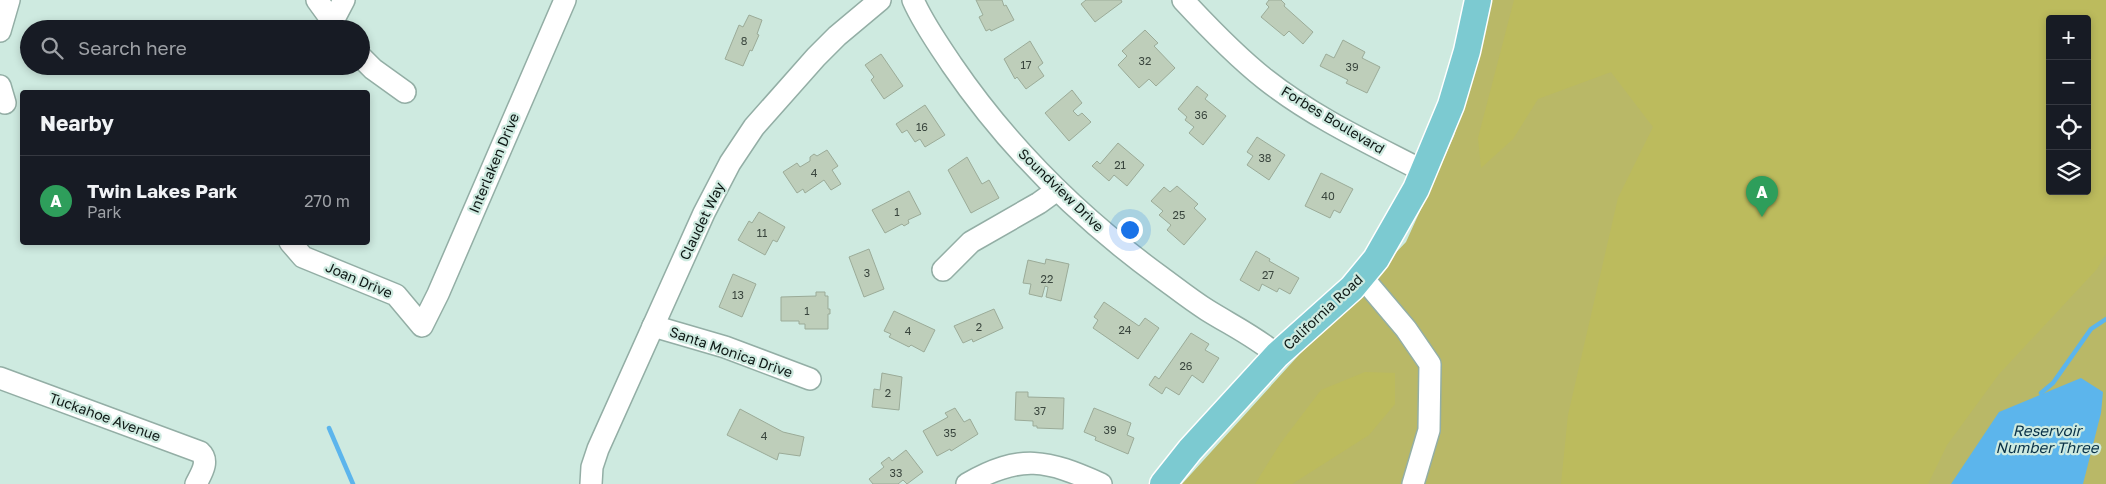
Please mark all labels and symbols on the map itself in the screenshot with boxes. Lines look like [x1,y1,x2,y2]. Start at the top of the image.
house number: 8 [741,34,748,47]
house number: 32 [1139,54,1151,67]
house number: 17 [1020,58,1032,71]
house number: 39 [1345,60,1359,73]
street label: Forbes Boulevard [1279,82,1388,157]
house number: 36 [1194,108,1208,121]
street label: Interlaken Drive [465,110,522,215]
house number: 16 [916,120,928,133]
street label: Soundview Drive [1015,145,1108,235]
house number: 38 [1258,151,1272,164]
house number: 21 [1114,158,1126,171]
house number: 4 [811,166,818,179]
pin: A [1746,176,1778,217]
street label: Claudet Way [675,179,728,263]
house number: 40 [1321,189,1335,202]
house number: 1 [894,205,900,218]
house number: 25 [1173,208,1185,221]
your location [1117,217,1143,243]
house number: 11 [757,226,767,239]
street label: Joan Drive [323,258,395,301]
house number: 3 [864,266,870,279]
house number: 27 [1262,268,1274,281]
street label: California Road [1279,270,1366,353]
house number: 22 [1041,272,1053,285]
house number: 13 [732,288,744,301]
house number: 1 [804,304,810,317]
house number: 2 [976,320,982,333]
street label: Santa Monica Drive [667,323,795,381]
house number: 24 [1118,323,1132,336]
house number: 4 [905,324,912,337]
house number: 26 [1179,359,1193,372]
house number: 2 [885,386,891,399]
street label: Tuckahoe Avenue [47,388,163,445]
house number: 37 [1034,404,1046,417]
water label: Reservoir Number Three [1996,421,2100,456]
house number: 39 [1103,423,1117,436]
house number: 35 [944,426,956,439]
house number: 4 [761,429,768,442]
house number: 33 [890,466,902,479]

